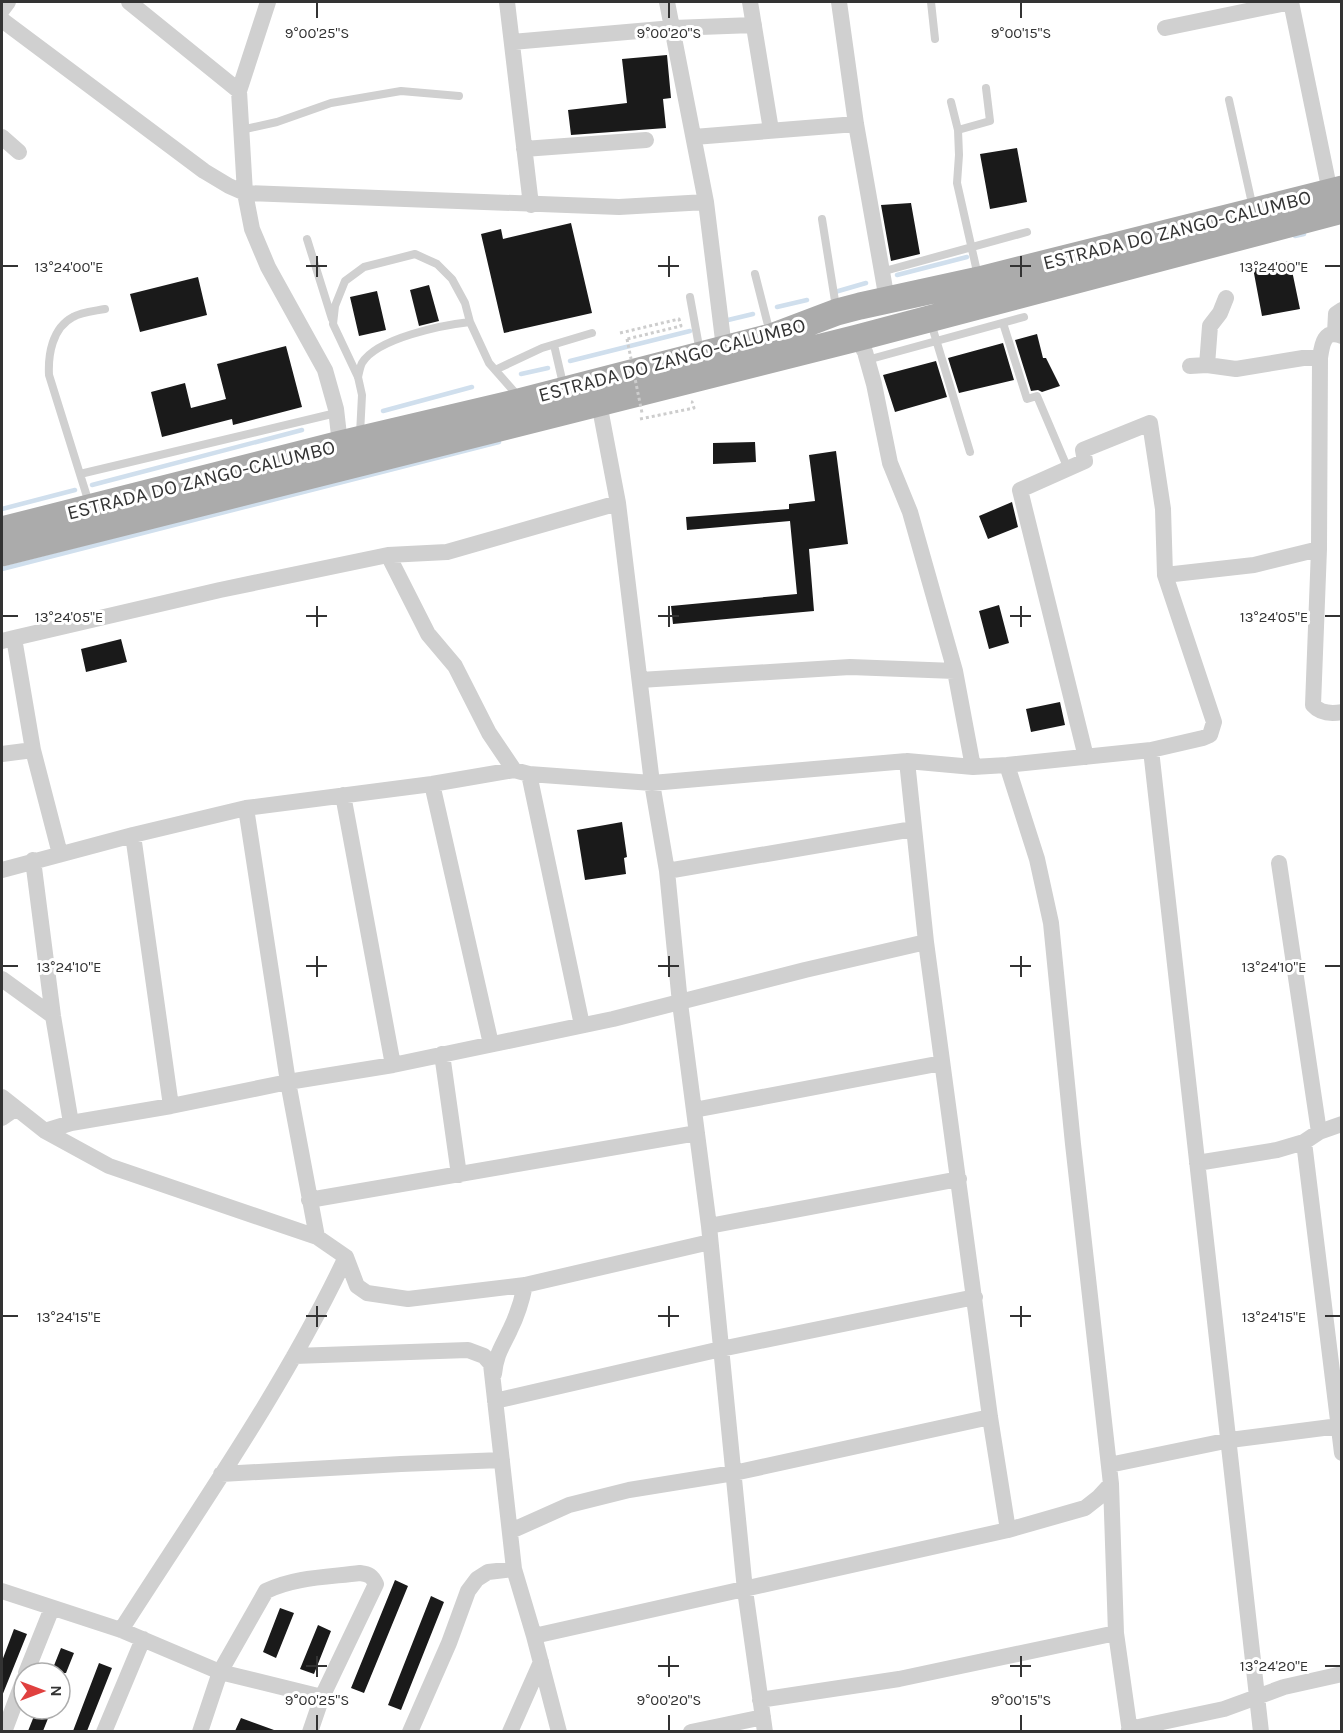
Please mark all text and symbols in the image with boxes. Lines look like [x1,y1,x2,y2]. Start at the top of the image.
text: 9°00'25"S [285,24,349,42]
text: 9°00'20"S [637,24,701,42]
text: 9°00'15"S [991,24,1051,42]
street label: ESTRADA DO ZANGO-CALUMBO [1041,186,1313,274]
text: 13°24'00"E [35,258,103,276]
text: 13°24'00"E [1240,258,1308,276]
street label: ESTRADA DO ZANGO-CALUMBO [536,313,808,407]
street label: ESTRADA DO ZANGO-CALUMBO [65,436,337,524]
text: 13°24'05"E [35,608,103,626]
text: 13°24'05"E [1240,608,1308,626]
text: 13°24'10"E [37,958,101,976]
text: 13°24'10"E [1242,958,1306,976]
text: 13°24'15"E [37,1308,101,1326]
text: 13°24'15"E [1242,1308,1306,1326]
text: 13°24'20"E [1240,1657,1308,1675]
north arrow [12,1661,72,1721]
text: N [47,1685,66,1697]
text: 9°00'25"S [285,1691,349,1709]
text: 9°00'20"S [637,1691,701,1709]
text: 9°00'15"S [991,1691,1051,1709]

